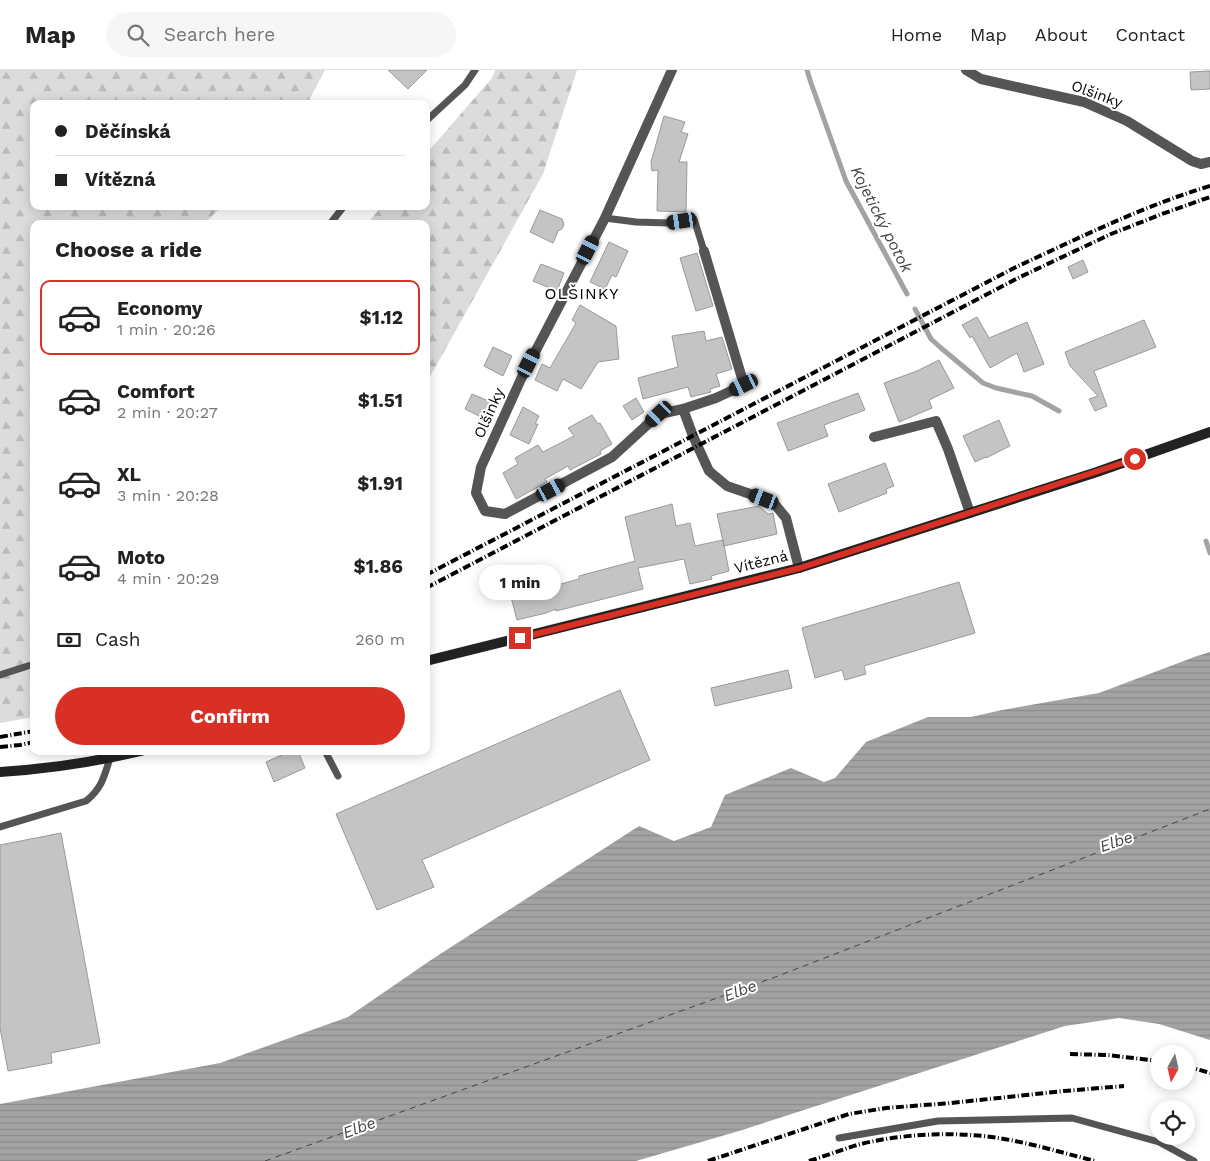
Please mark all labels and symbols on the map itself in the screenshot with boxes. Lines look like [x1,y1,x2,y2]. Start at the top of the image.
street label: Olšinky [1069,76,1125,112]
water label: Kojetický potok [847,163,917,277]
car [666,211,697,231]
car [574,233,601,267]
district label: OLŠINKY [545,284,619,303]
car [515,346,542,380]
car [727,372,760,398]
street label: Olšinky [470,385,508,441]
car [642,398,675,430]
route start [1124,448,1146,470]
car [534,476,567,504]
car [747,487,780,511]
street label: Vítězná [732,547,790,577]
callout: 1 min [479,566,561,600]
route end [509,627,531,649]
water label: Elbe [1097,827,1135,856]
water label: Elbe [721,976,759,1005]
north arrow [1150,1045,1195,1090]
water label: Elbe [340,1113,378,1142]

